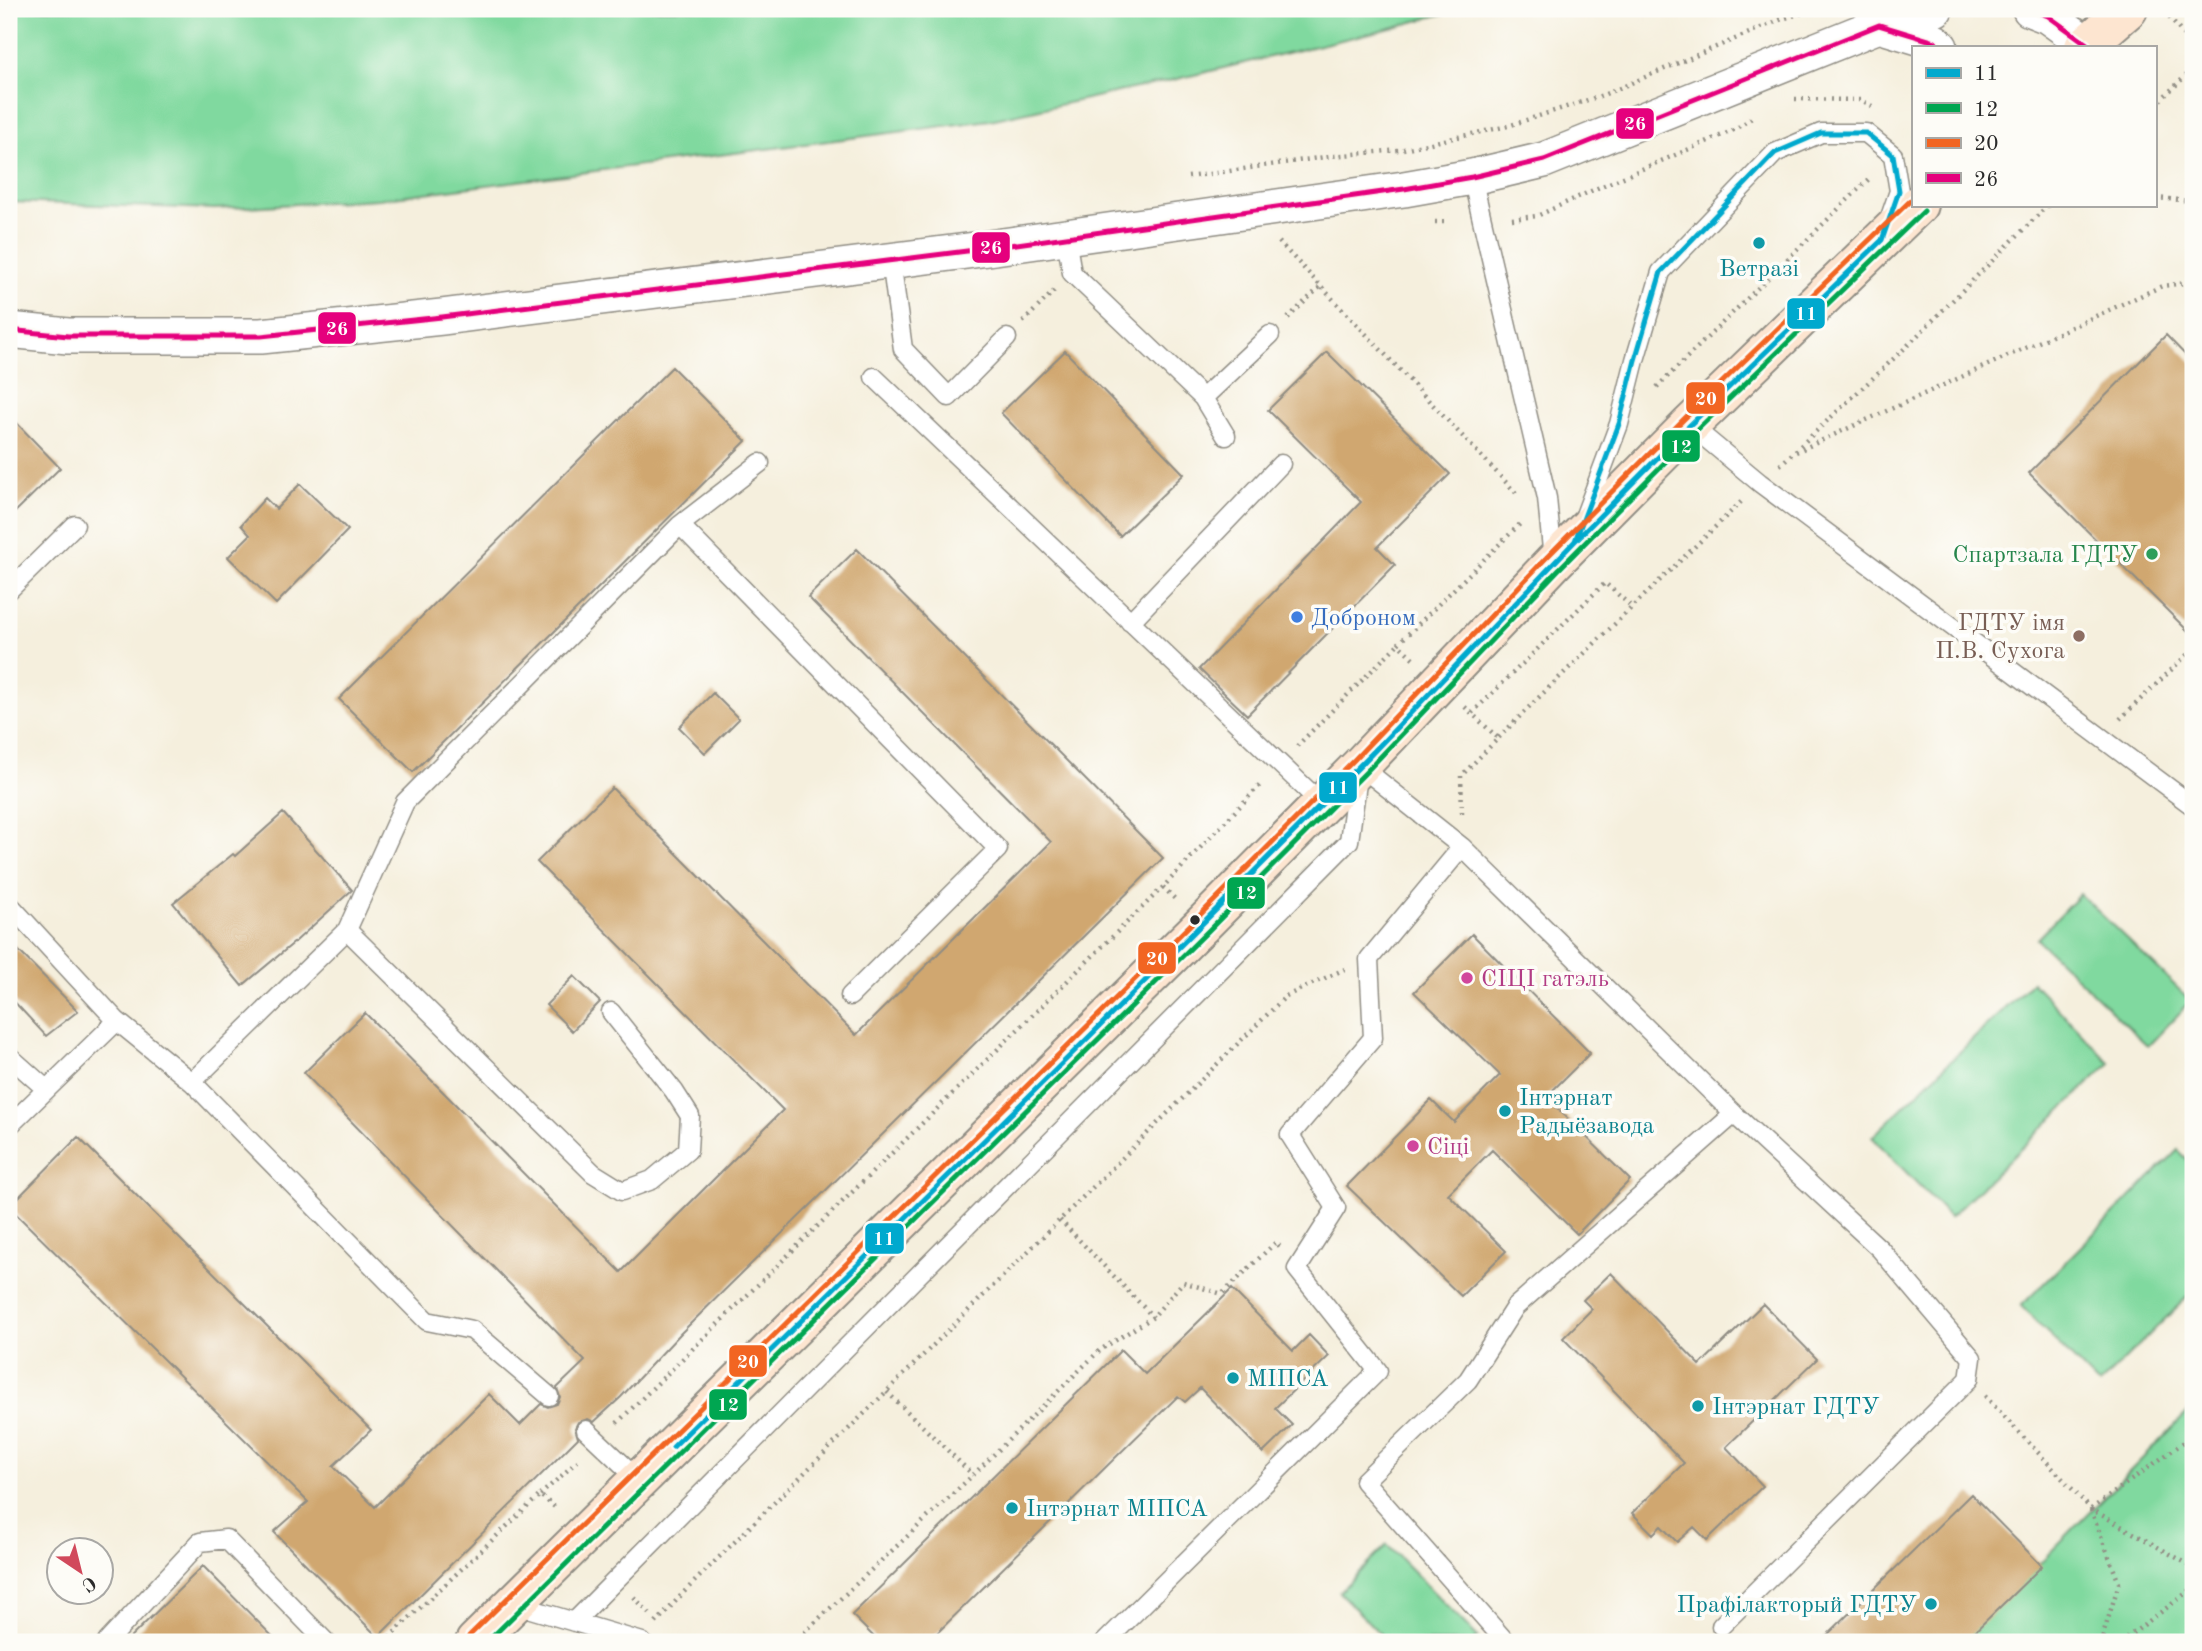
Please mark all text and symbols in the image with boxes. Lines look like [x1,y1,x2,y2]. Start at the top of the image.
legend [1912,46,2156,206]
text: 11 [1974,64,1998,85]
text: 12 [1974,100,1998,121]
line badge: 26 [1615,107,1655,140]
text: 26 [1624,116,1646,135]
text: 20 [1974,134,1998,155]
text: 26 [1974,170,1998,191]
line badge: 26 [971,231,1011,264]
marker: Ветразі [1751,235,1767,251]
text: 26 [980,240,1002,259]
place label: Ветразі [1719,258,1799,282]
line badge: 11 [1786,297,1826,330]
text: 11 [1795,306,1817,325]
line badge: 26 [317,311,357,345]
text: 26 [326,321,348,340]
line badge: 20 [1685,381,1726,415]
text: 20 [1695,391,1717,410]
line badge: 12 [1661,429,1701,463]
text: 12 [1670,439,1692,458]
place label: Спартзала ГДТУ [1953,544,2138,568]
marker: Спартзала ГДТУ [2144,546,2160,562]
place label: Доброном [1311,607,1416,631]
marker: Доброном [1289,609,1305,625]
place label: ГДТУ імя П.В. Сухога [1935,612,2065,664]
marker: ГДТУ імя П.В. Сухога [2071,628,2087,644]
line badge: 11 [1318,771,1358,804]
text: 11 [1327,780,1349,799]
line badge: 12 [1226,876,1266,910]
text: 12 [1235,885,1257,904]
unlabelled marker [1188,913,1202,927]
line badge: 20 [1137,941,1177,975]
text: 20 [1146,951,1168,970]
place label: СІЦІ гатэль [1481,968,1609,992]
marker: СІЦІ гатэль [1459,970,1475,986]
place label: Інтэрнат Радыёзавода [1519,1087,1655,1139]
marker: Інтэрнат Радыёзавода [1497,1103,1513,1119]
place label: Сіці [1427,1136,1469,1160]
marker: Сіці [1405,1138,1421,1154]
line badge: 11 [864,1222,905,1255]
text: 11 [873,1231,895,1250]
line badge: 20 [728,1344,768,1378]
text: 20 [737,1354,759,1373]
place label: МІПСА [1247,1368,1329,1392]
marker: МІПСА [1225,1370,1241,1386]
line badge: 12 [708,1388,748,1421]
place label: Інтэрнат ГДТУ [1712,1396,1880,1420]
text: 12 [717,1397,739,1416]
marker: Інтэрнат ГДТУ [1690,1398,1706,1414]
place label: Інтэрнат МІПСА [1026,1498,1208,1522]
marker: Інтэрнат МІПСА [1004,1500,1020,1516]
north arrow [46,1536,116,1606]
text: С [78,1571,99,1594]
place label: Прафілакторый ГДТУ [1677,1594,1917,1618]
marker: Прафілакторый ГДТУ [1923,1596,1939,1612]

